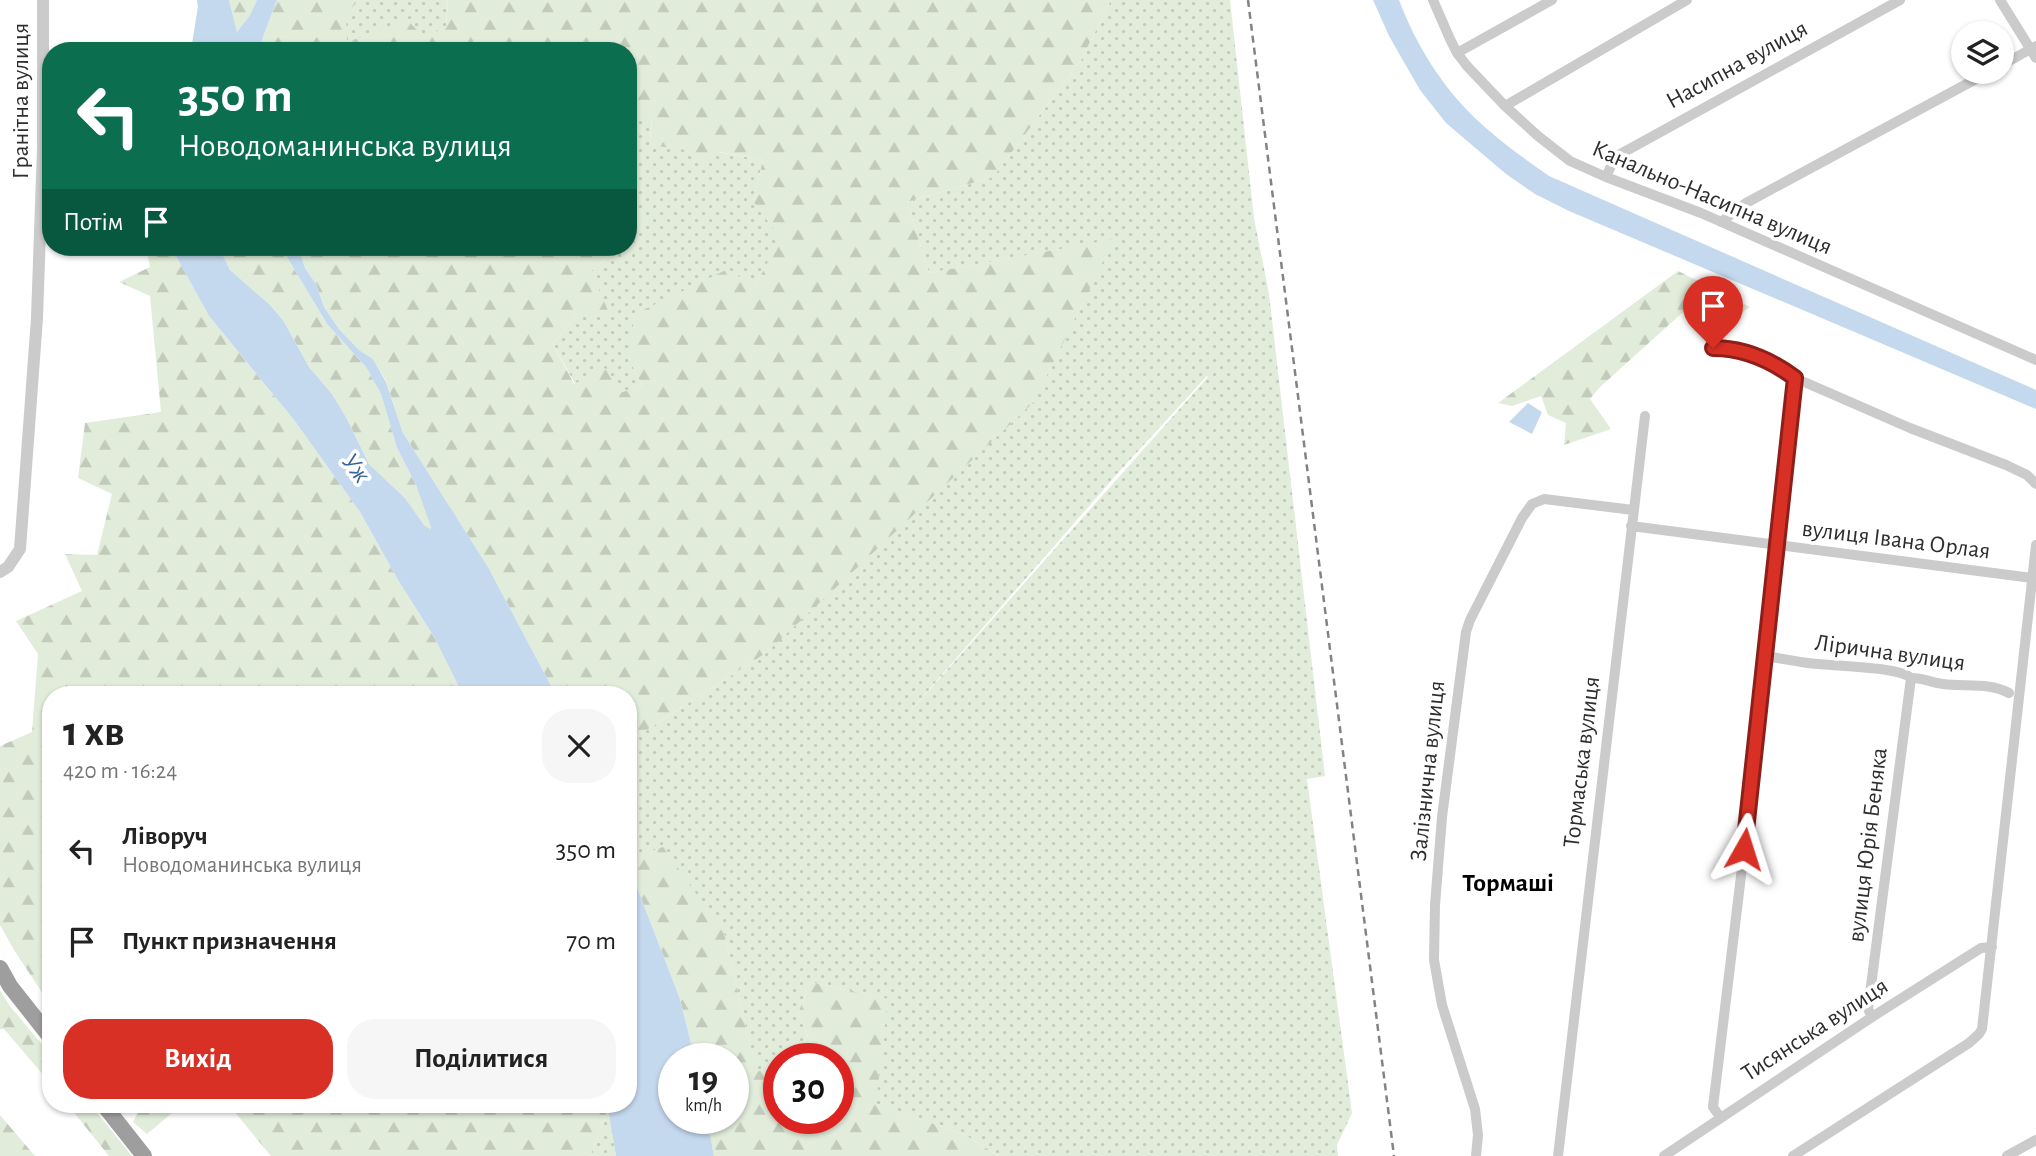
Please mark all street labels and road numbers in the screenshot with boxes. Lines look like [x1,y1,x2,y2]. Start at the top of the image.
street label: Насипна вулиця [1662,16,1812,114]
street label: Гранітна вулиця [9,23,33,179]
street label: Канально-Насипна вулиця [1589,137,1835,259]
street label: вулиця Івана Орлая [1800,517,1992,563]
street label: Лірична вулиця [1813,631,1967,675]
street label: Тормаська вулиця [1560,675,1604,849]
street label: Залізнична вулиця [1407,679,1449,863]
street label: вулиця Юрія Беняка [1844,746,1892,944]
street label: Тисянська вулиця [1738,974,1892,1086]

